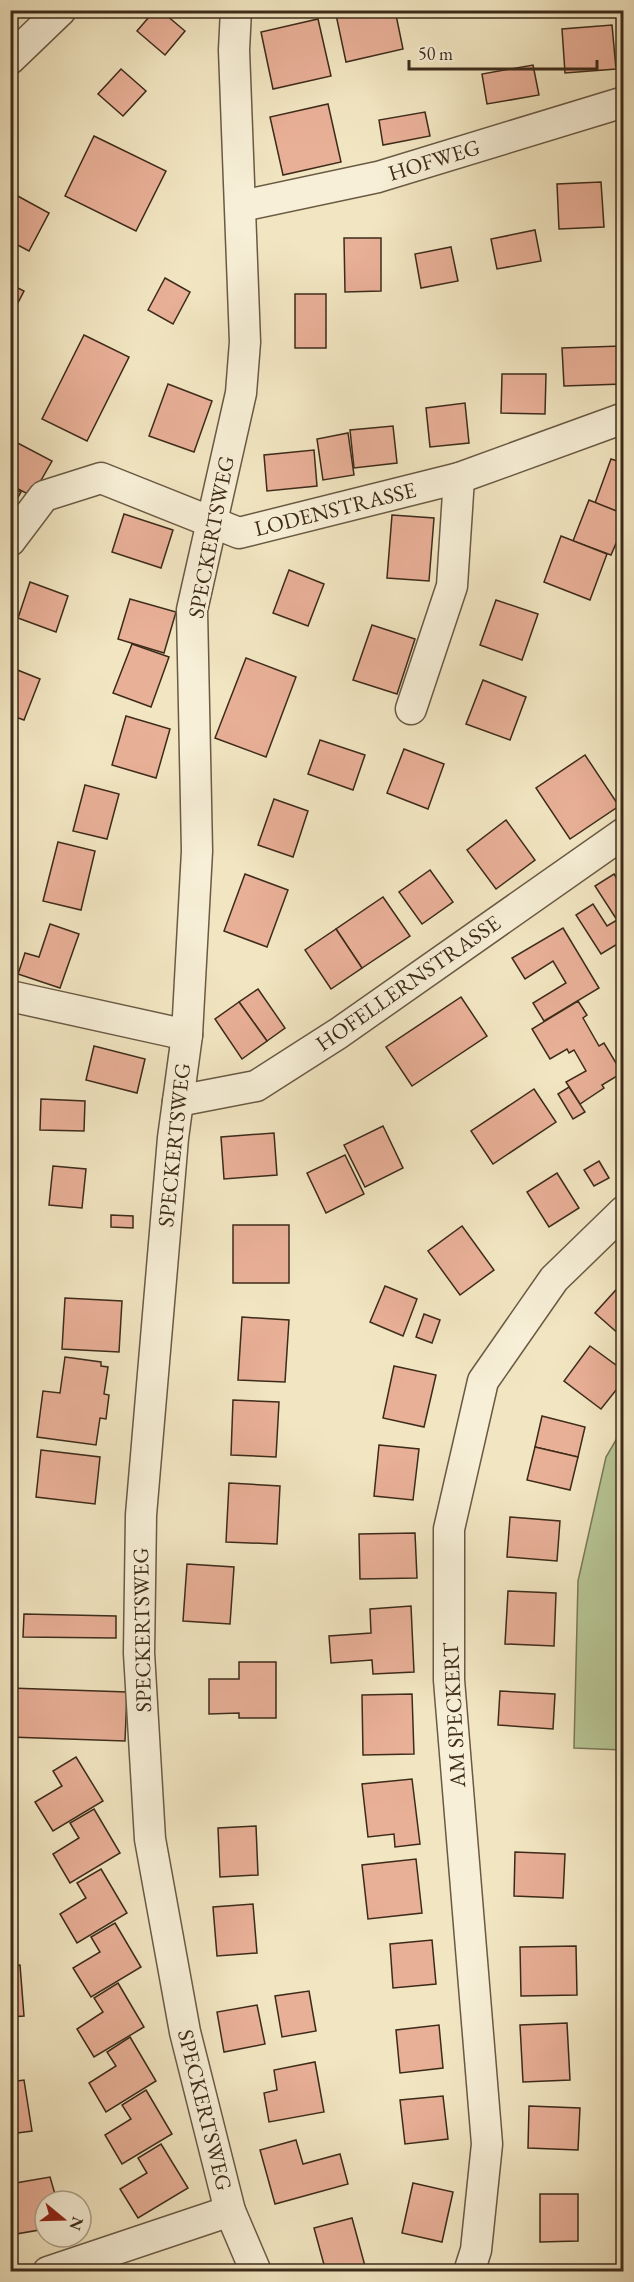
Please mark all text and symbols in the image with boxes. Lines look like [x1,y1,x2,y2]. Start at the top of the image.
scale bar [409,33,596,71]
text: 50 m [418,42,453,65]
street label: HOFWEG [385,132,483,188]
street label: SPECKERTSWEG [181,453,241,621]
street label: LODENSTRASSE [251,475,419,543]
street label: HOFELLERNSTRASSE [310,908,506,1058]
street label: SPECKERTSWEG [151,1062,197,1228]
street label: SPECKERTSWEG [126,1547,158,1713]
street label: AM SPECKERT [436,1641,472,1789]
street label: SPECKERTSWEG [171,2027,239,2193]
north arrow [33,2189,93,2249]
text: N [65,2214,89,2233]

